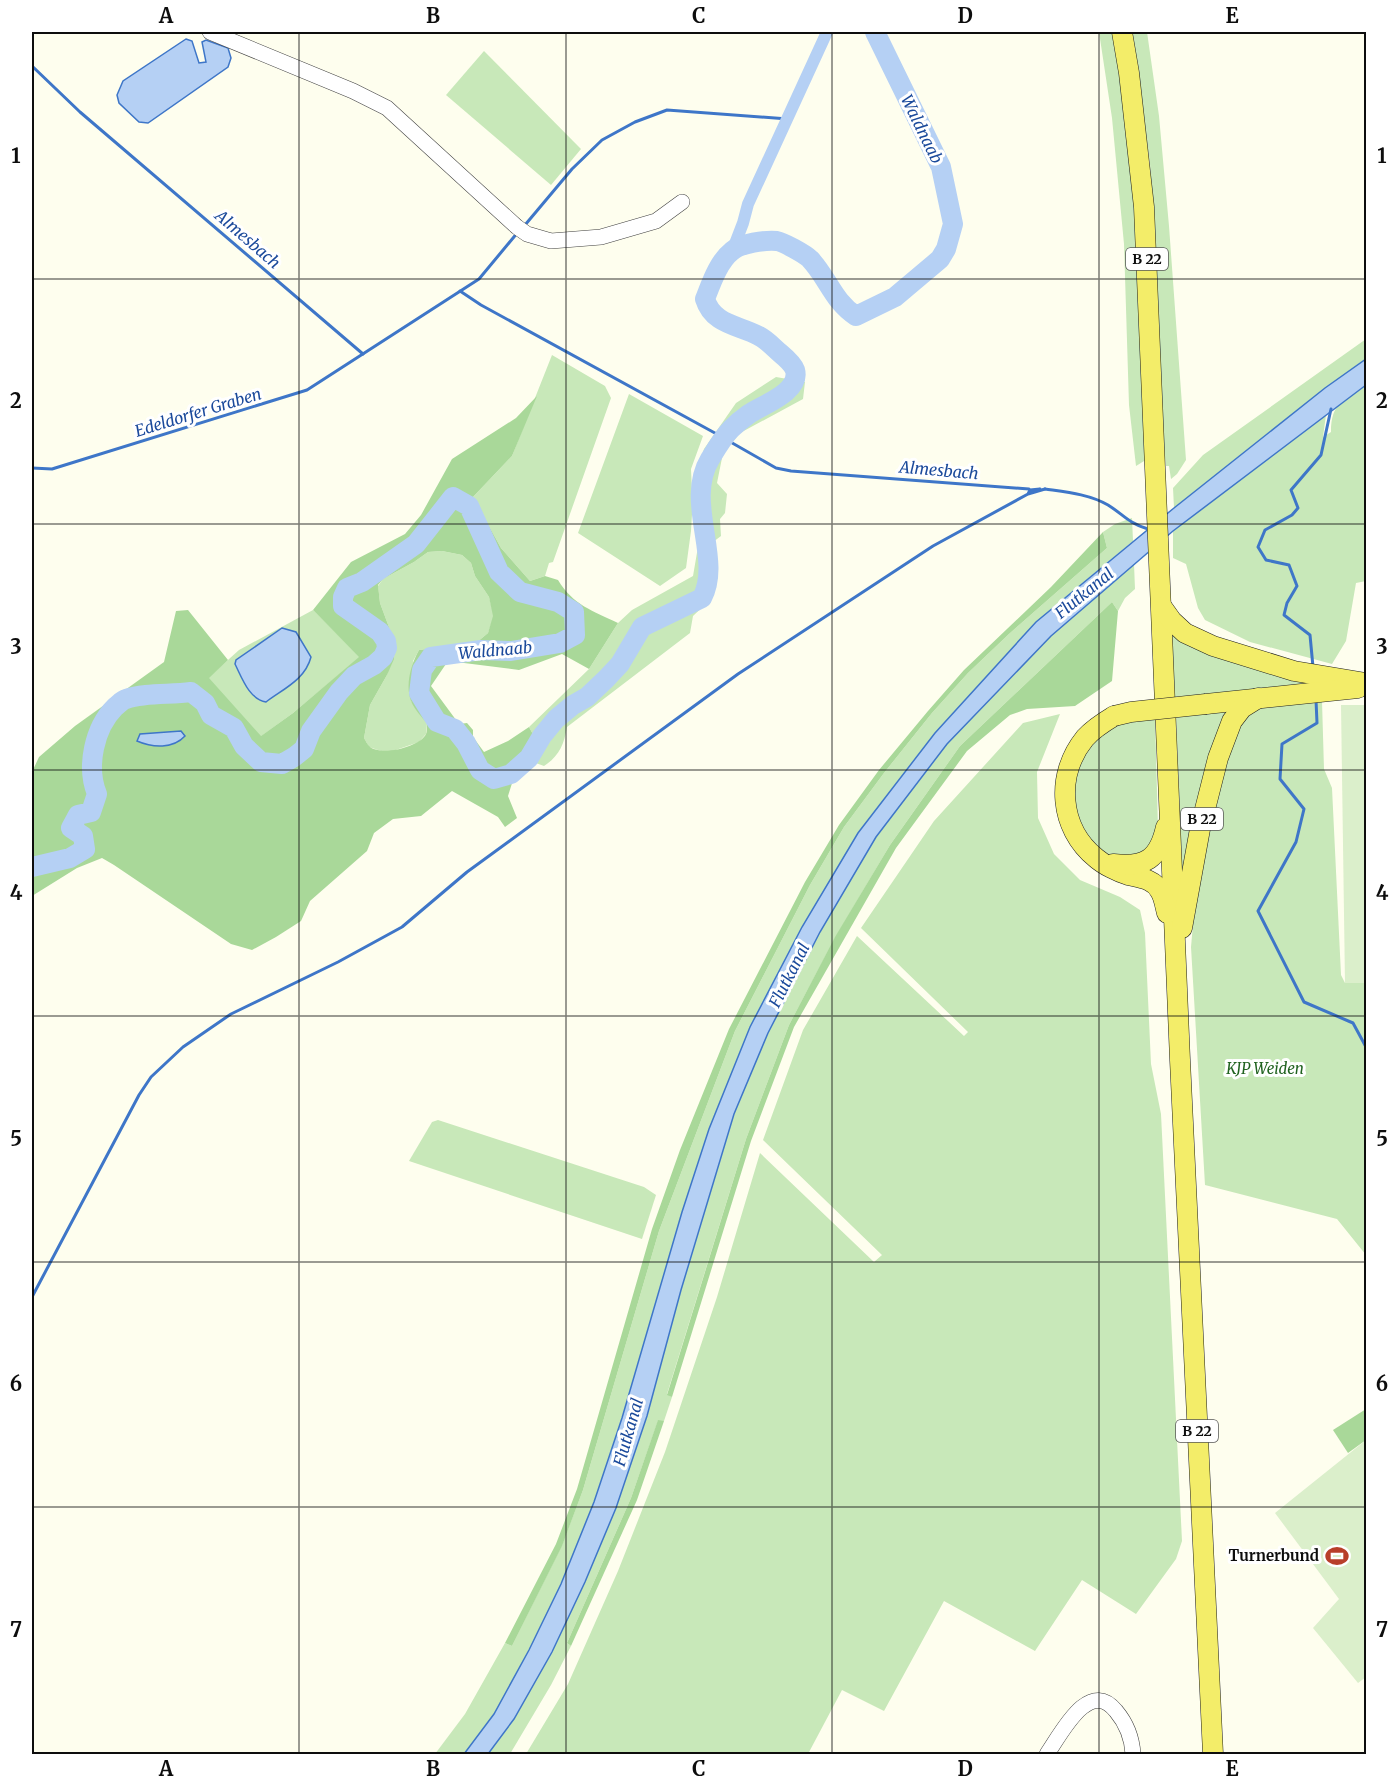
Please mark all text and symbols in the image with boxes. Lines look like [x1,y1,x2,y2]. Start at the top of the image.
text: A [158,3,174,28]
text: B [426,3,440,28]
text: C [692,3,706,28]
text: D [957,3,973,28]
text: E [1225,3,1239,28]
water label: Waldnaab [897,91,947,167]
text: 1 [11,143,21,168]
text: 1 [1377,143,1387,168]
water label: Almesbach [210,204,285,273]
road number: B 22 [1126,248,1168,270]
water label: Edeldorfer Graben [132,383,264,441]
text: 2 [10,388,22,413]
text: 2 [1376,388,1388,413]
water label: Almesbach [897,456,979,483]
water label: Flutkanal [1050,563,1118,623]
text: 3 [10,634,22,659]
text: 3 [1376,634,1388,659]
water label: Waldnaab [457,637,533,663]
road number: B 22 [1181,808,1223,830]
text: 4 [10,880,23,905]
text: 4 [1376,880,1389,905]
water label: Flutkanal [764,939,814,1012]
park label: KJP Weiden [1225,1059,1304,1078]
text: 5 [10,1126,22,1151]
text: 5 [1376,1126,1388,1151]
text: 6 [10,1371,22,1396]
text: 6 [1376,1371,1388,1396]
water label: Flutkanal [608,1395,647,1469]
road number: B 22 [1176,1420,1218,1442]
sports icon: Turnerbund [1324,1543,1350,1569]
place label: Turnerbund [1228,1546,1319,1565]
text: 7 [10,1617,22,1642]
text: 7 [1376,1617,1388,1642]
text: A [158,1756,174,1781]
text: B [426,1756,440,1781]
text: C [692,1756,706,1781]
text: D [957,1756,973,1781]
text: E [1225,1756,1239,1781]

